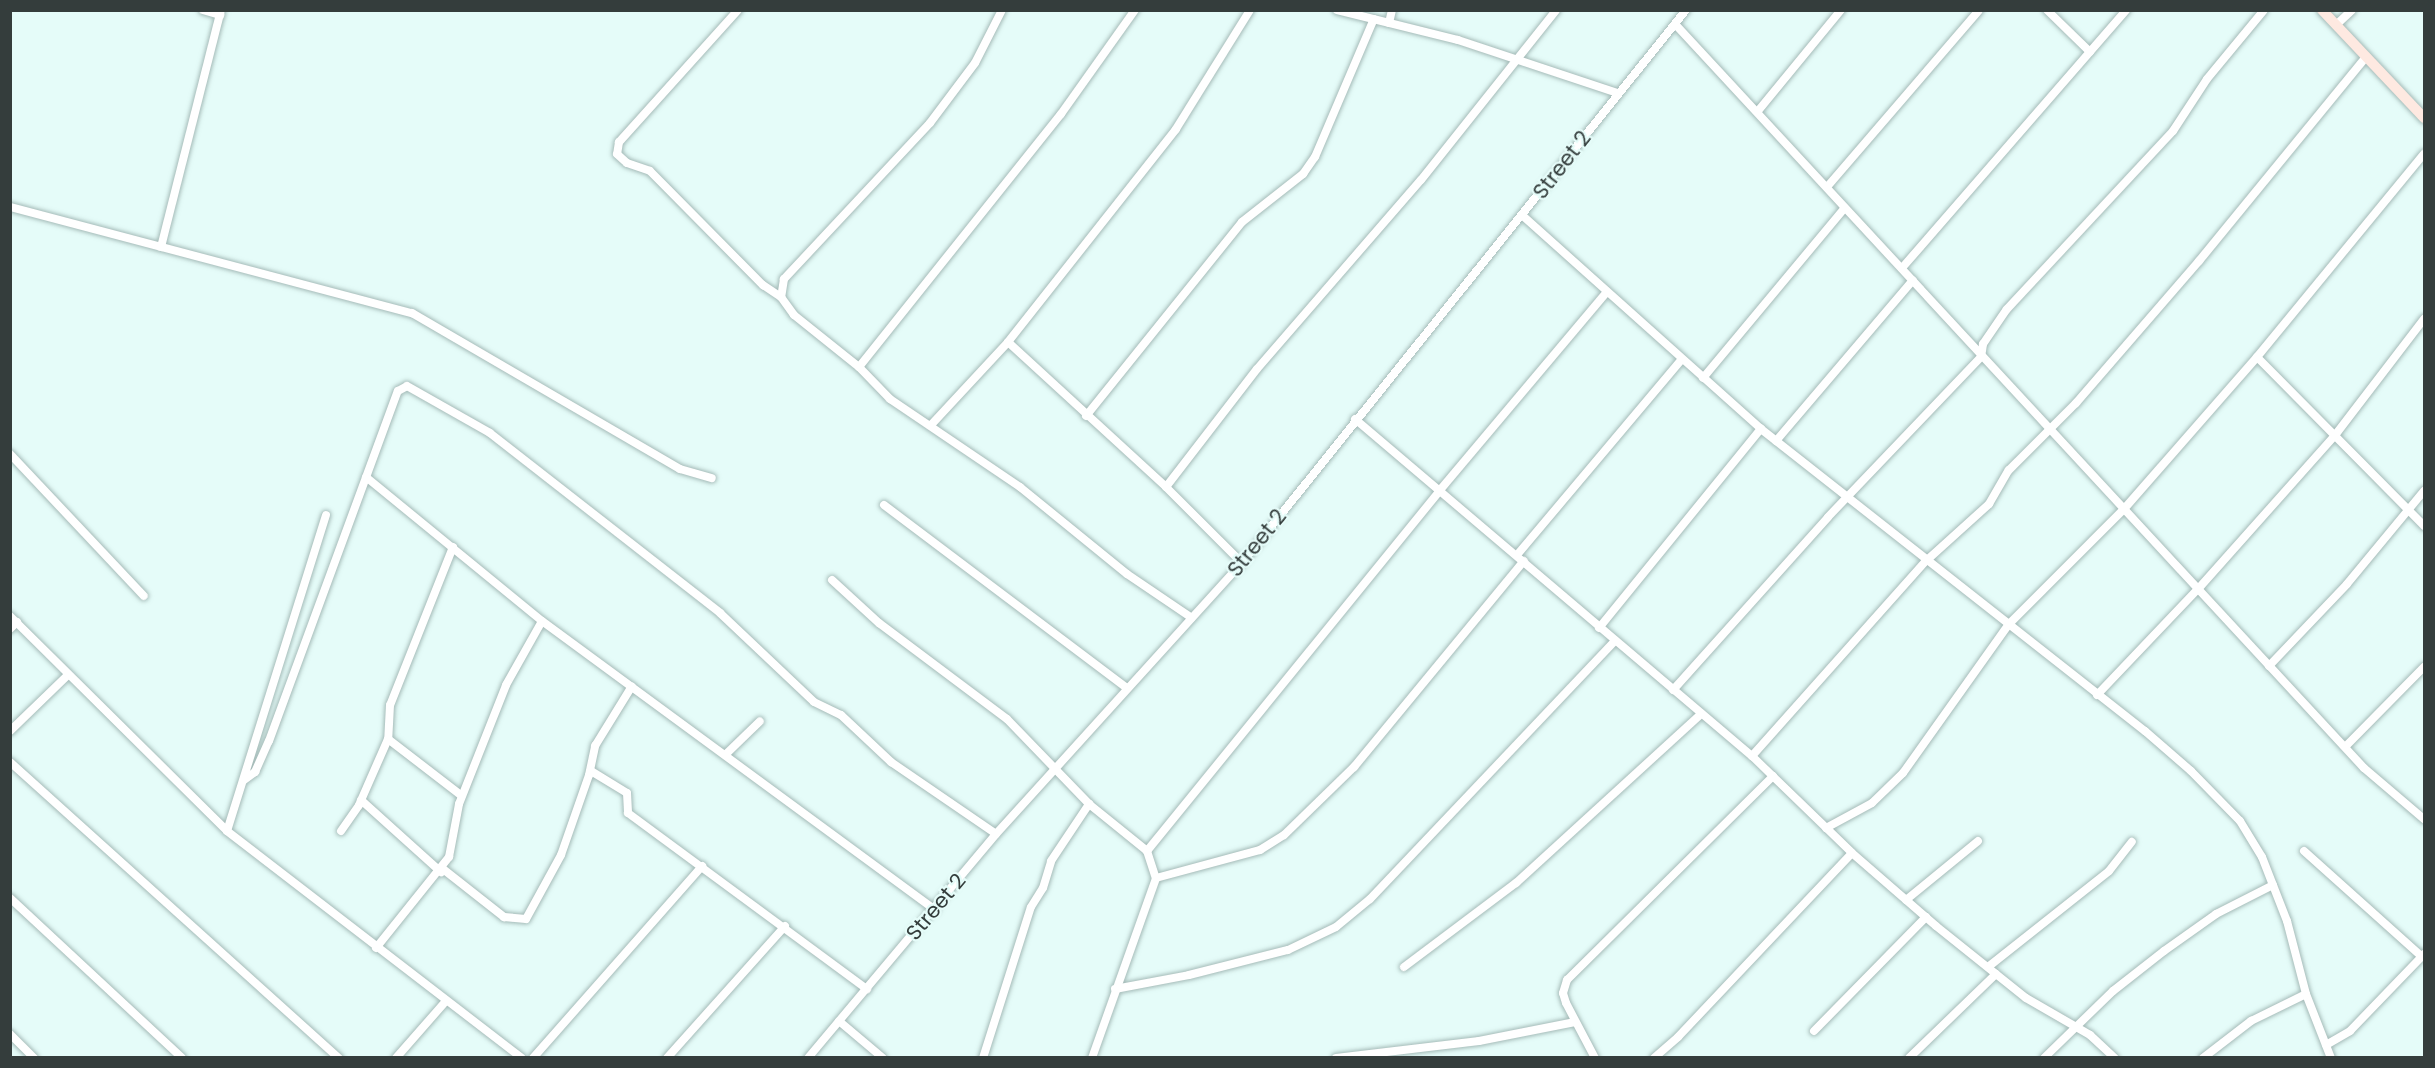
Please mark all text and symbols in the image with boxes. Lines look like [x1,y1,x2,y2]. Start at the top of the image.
street label: Street 2 [1528,126,1596,204]
street label: Street 2 [1222,504,1292,582]
street label: Street 2 [901,869,971,945]

